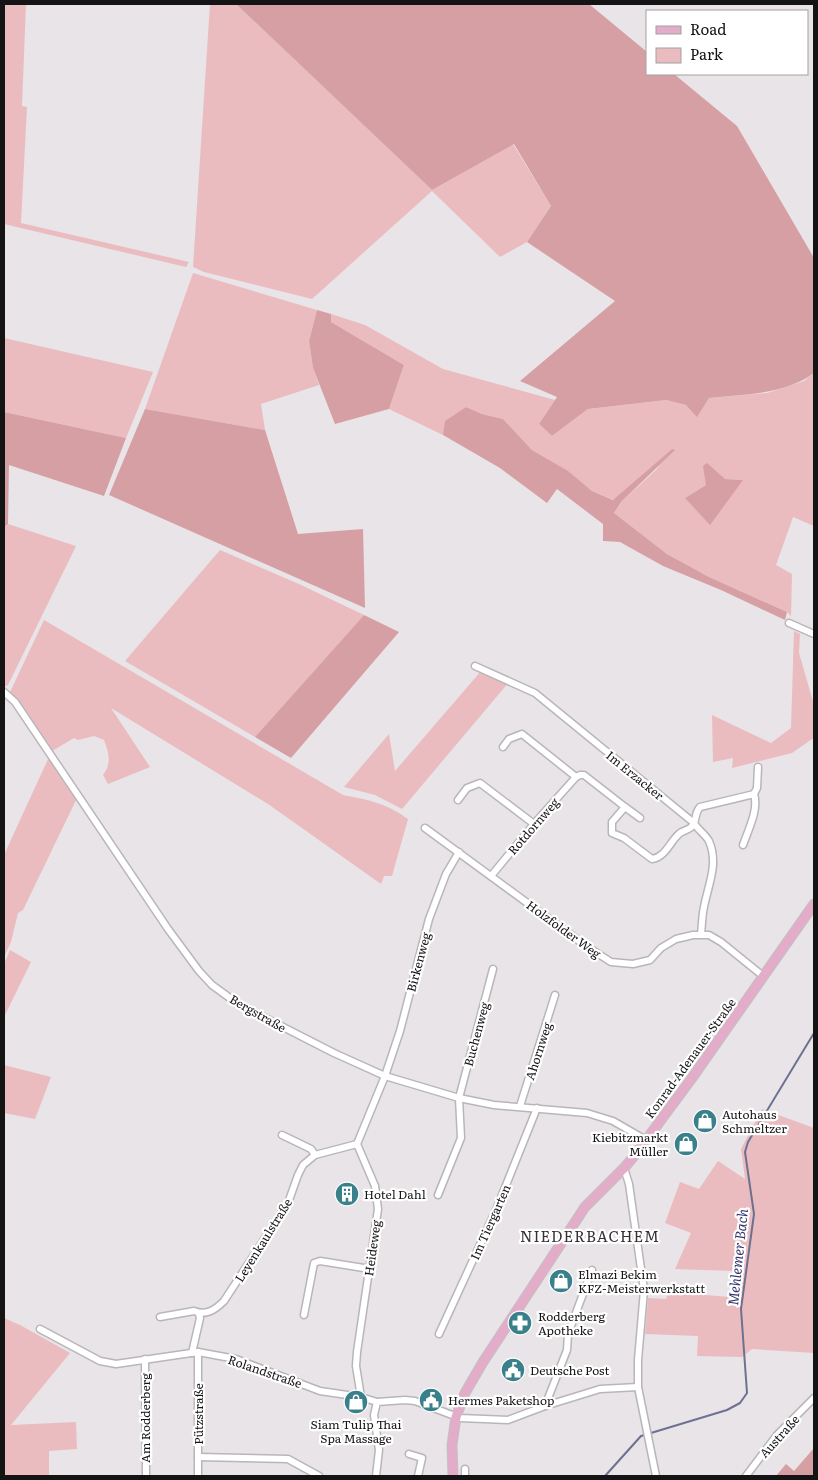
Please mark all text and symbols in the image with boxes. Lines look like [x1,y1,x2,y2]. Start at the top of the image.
legend [646,10,808,75]
text: Road [690,17,726,40]
text: Park [690,42,724,65]
street label: Im Erzacker [602,746,668,804]
street label: Rotdornweg [503,793,563,858]
street label: Holzfolder Weg [523,896,605,962]
street label: Birkenweg [401,930,435,994]
street label: Bergstraße [226,990,290,1036]
street label: Konrad-Adenauer-Straße [640,994,740,1122]
street label: Buchenweg [459,1000,493,1068]
street label: Ahornweg [520,1019,556,1082]
place label: Autohaus Schmeltzer [722,1105,787,1137]
shop icon: Autohaus Schmeltzer [692,1108,718,1134]
place label: Kiebitzmarkt Müller [592,1128,668,1160]
shop icon: Kiebitzmarkt Müller [673,1131,699,1157]
building icon: Hotel Dahl [334,1181,360,1207]
street label: Im Tiergarten [465,1181,515,1263]
place label: Hotel Dahl [364,1185,426,1203]
street label: Leyenkaulstraße [230,1195,296,1285]
water label: Mehlemer Bach [722,1207,752,1306]
street label: Heideweg [359,1218,385,1277]
district label: NIEDERBACHEM [520,1224,660,1247]
place label: Elmazi Bekim KFZ-Meisterwerkstatt [578,1265,705,1297]
shop icon: Elmazi Bekim KFZ-Meisterwerkstatt [548,1268,574,1294]
place label: Rodderberg Apotheke [538,1307,605,1339]
pharmacy icon: Rodderberg Apotheke [507,1310,533,1336]
street label: Rolandstraße [226,1350,304,1392]
public building icon: Deutsche Post [500,1357,526,1383]
place label: Deutsche Post [530,1361,609,1379]
street label: Am Rodderberg [136,1373,154,1463]
street label: Pützstraße [189,1383,207,1445]
public building icon: Hermes Paketshop [418,1387,444,1413]
shop icon: Siam Tulip Thai Spa Massage [343,1389,369,1415]
place label: Hermes Paketshop [448,1391,554,1409]
street label: Austraße [755,1411,803,1461]
place label: Siam Tulip Thai Spa Massage [311,1415,401,1447]

